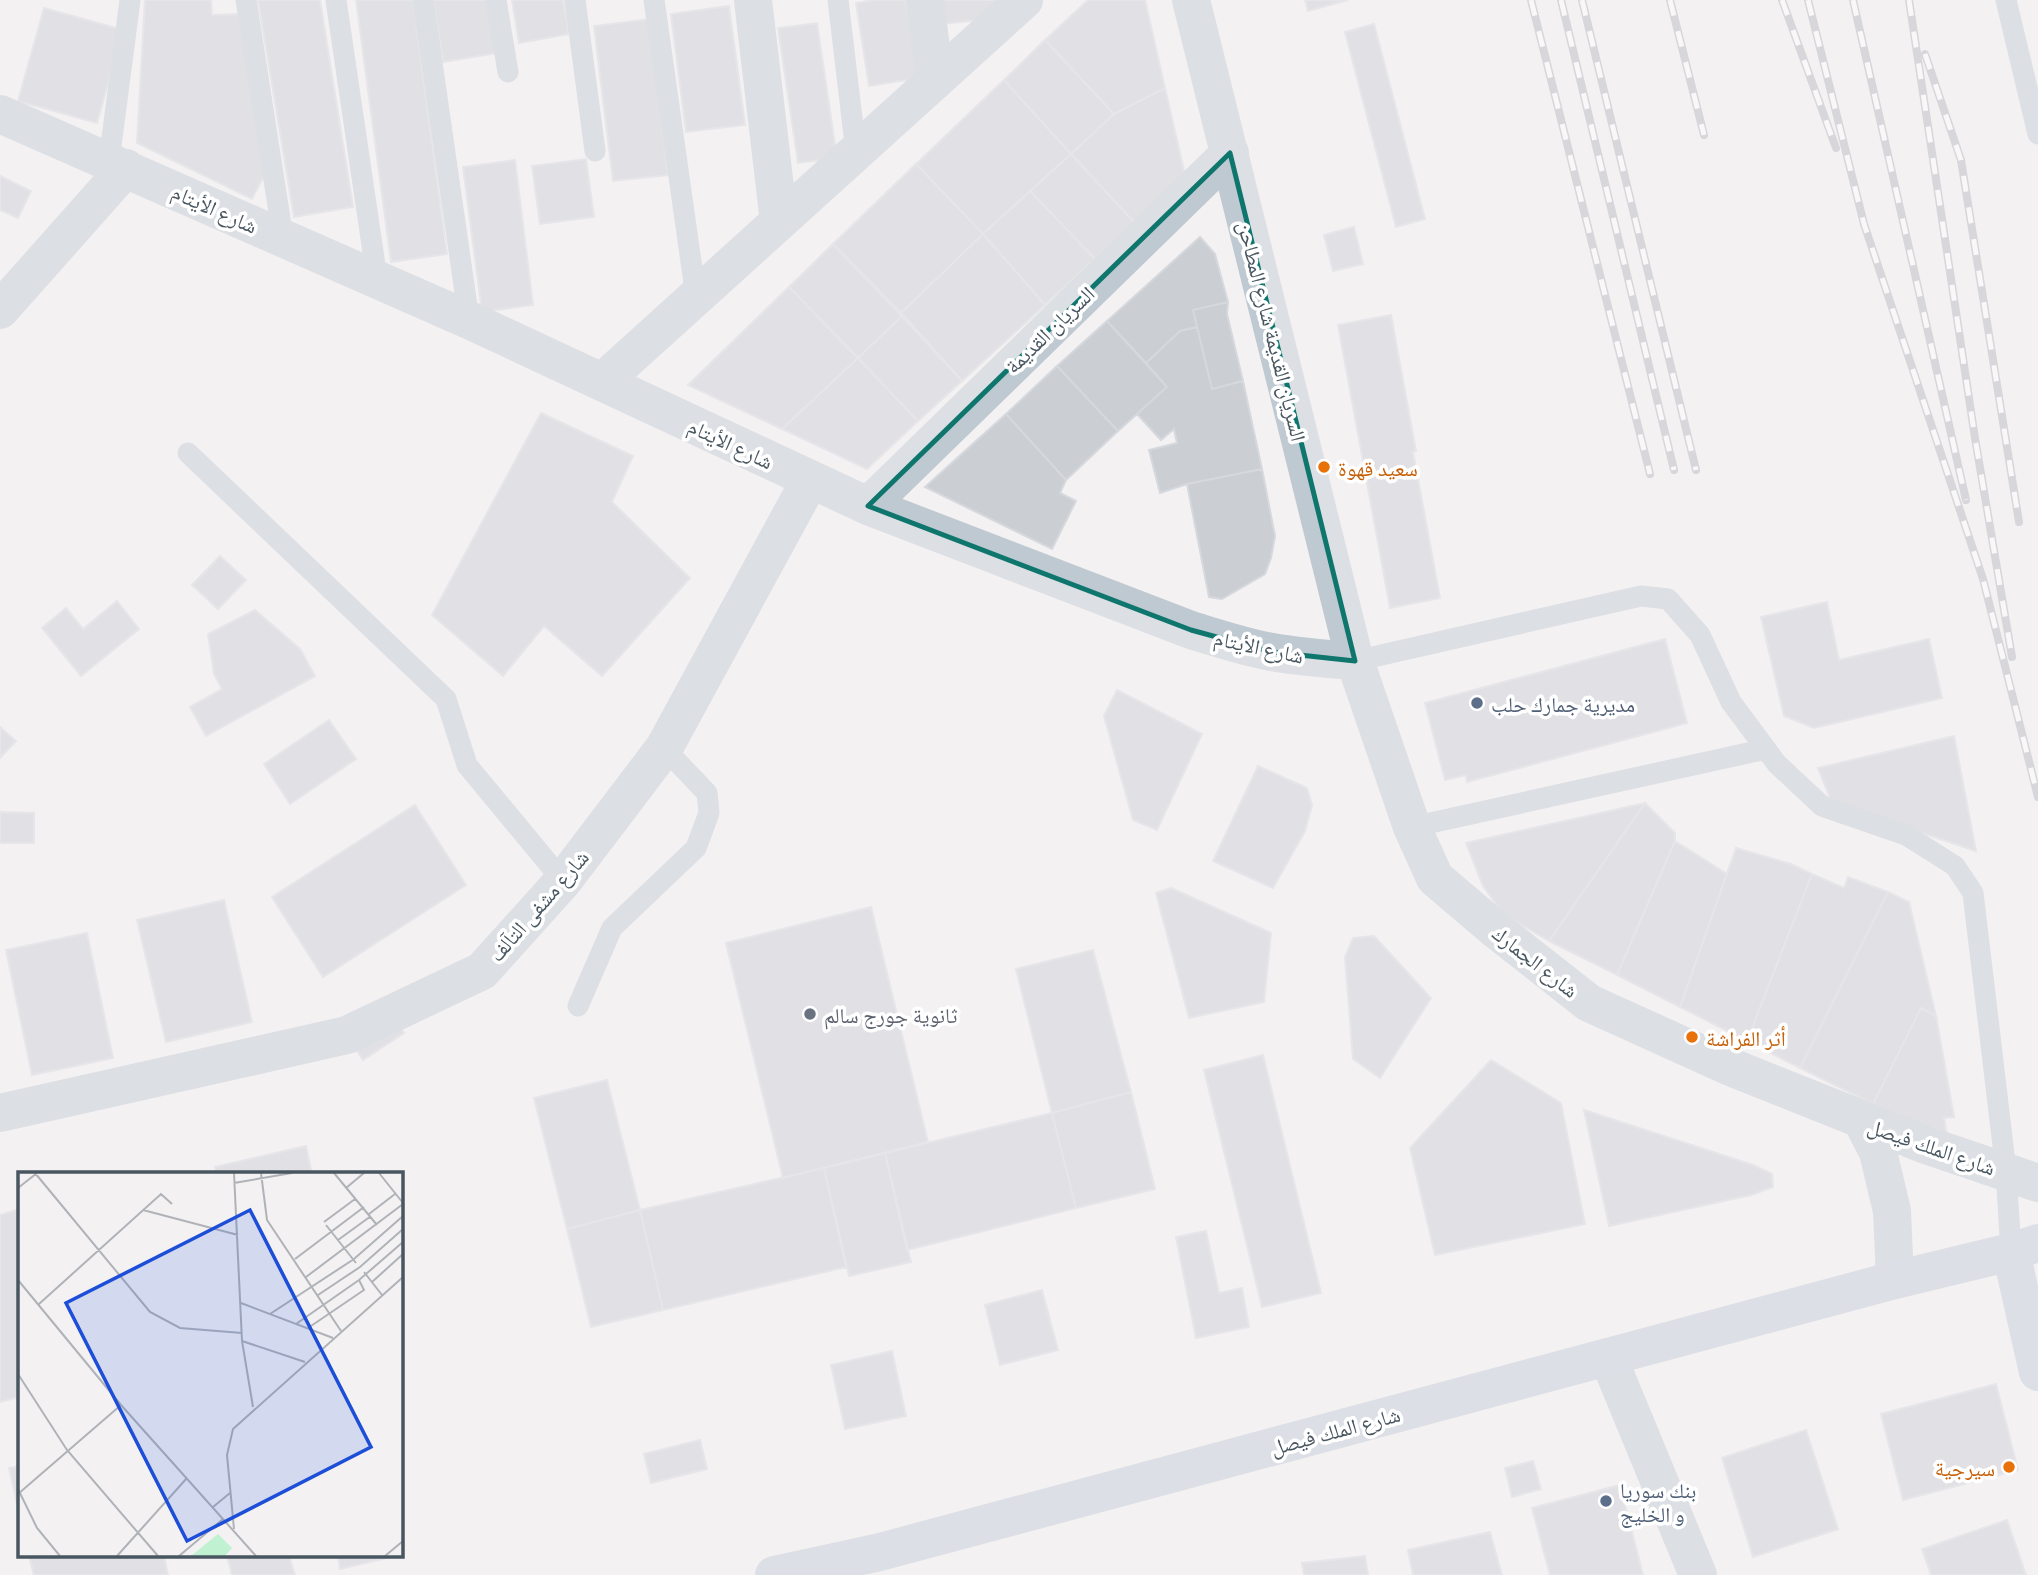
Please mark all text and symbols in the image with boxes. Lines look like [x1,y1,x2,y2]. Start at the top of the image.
street label: شارع الأيتام [167,178,262,241]
street label: السريان القديمة شارع المطاحن [1232,218,1312,444]
street label: السريان القديمة [999,280,1099,378]
street label: شارع الأيتام [683,412,777,476]
place label: سعيد قهوة [1338,455,1418,481]
marker: سعيد قهوة [1316,459,1332,475]
street label: شارع الأيتام [1211,624,1306,671]
place label: مديرية جمارك حلب [1491,691,1635,716]
marker: مديرية جمارك حلب [1469,695,1485,711]
street label: شارع مشفى التآلف [483,844,595,967]
street label: شارع الجمارك [1487,920,1584,1004]
place label: ثانوية جورج سالم [824,1002,958,1030]
marker: ثانوية جورج سالم [802,1006,818,1022]
place label: أثر الفراشة [1706,1025,1786,1050]
marker: أثر الفراشة [1684,1029,1700,1045]
street label: شارع الملك فيصل [1864,1113,1999,1181]
inset map [18,1172,402,1558]
street label: شارع الملك فيصل [1267,1401,1403,1461]
place label: سيرجية [1935,1455,1995,1480]
marker: سيرجية [2001,1459,2017,1475]
place label: بنك سوريا و الخليج [1620,1477,1696,1528]
marker: بنك سوريا و الخليج [1598,1493,1614,1509]

